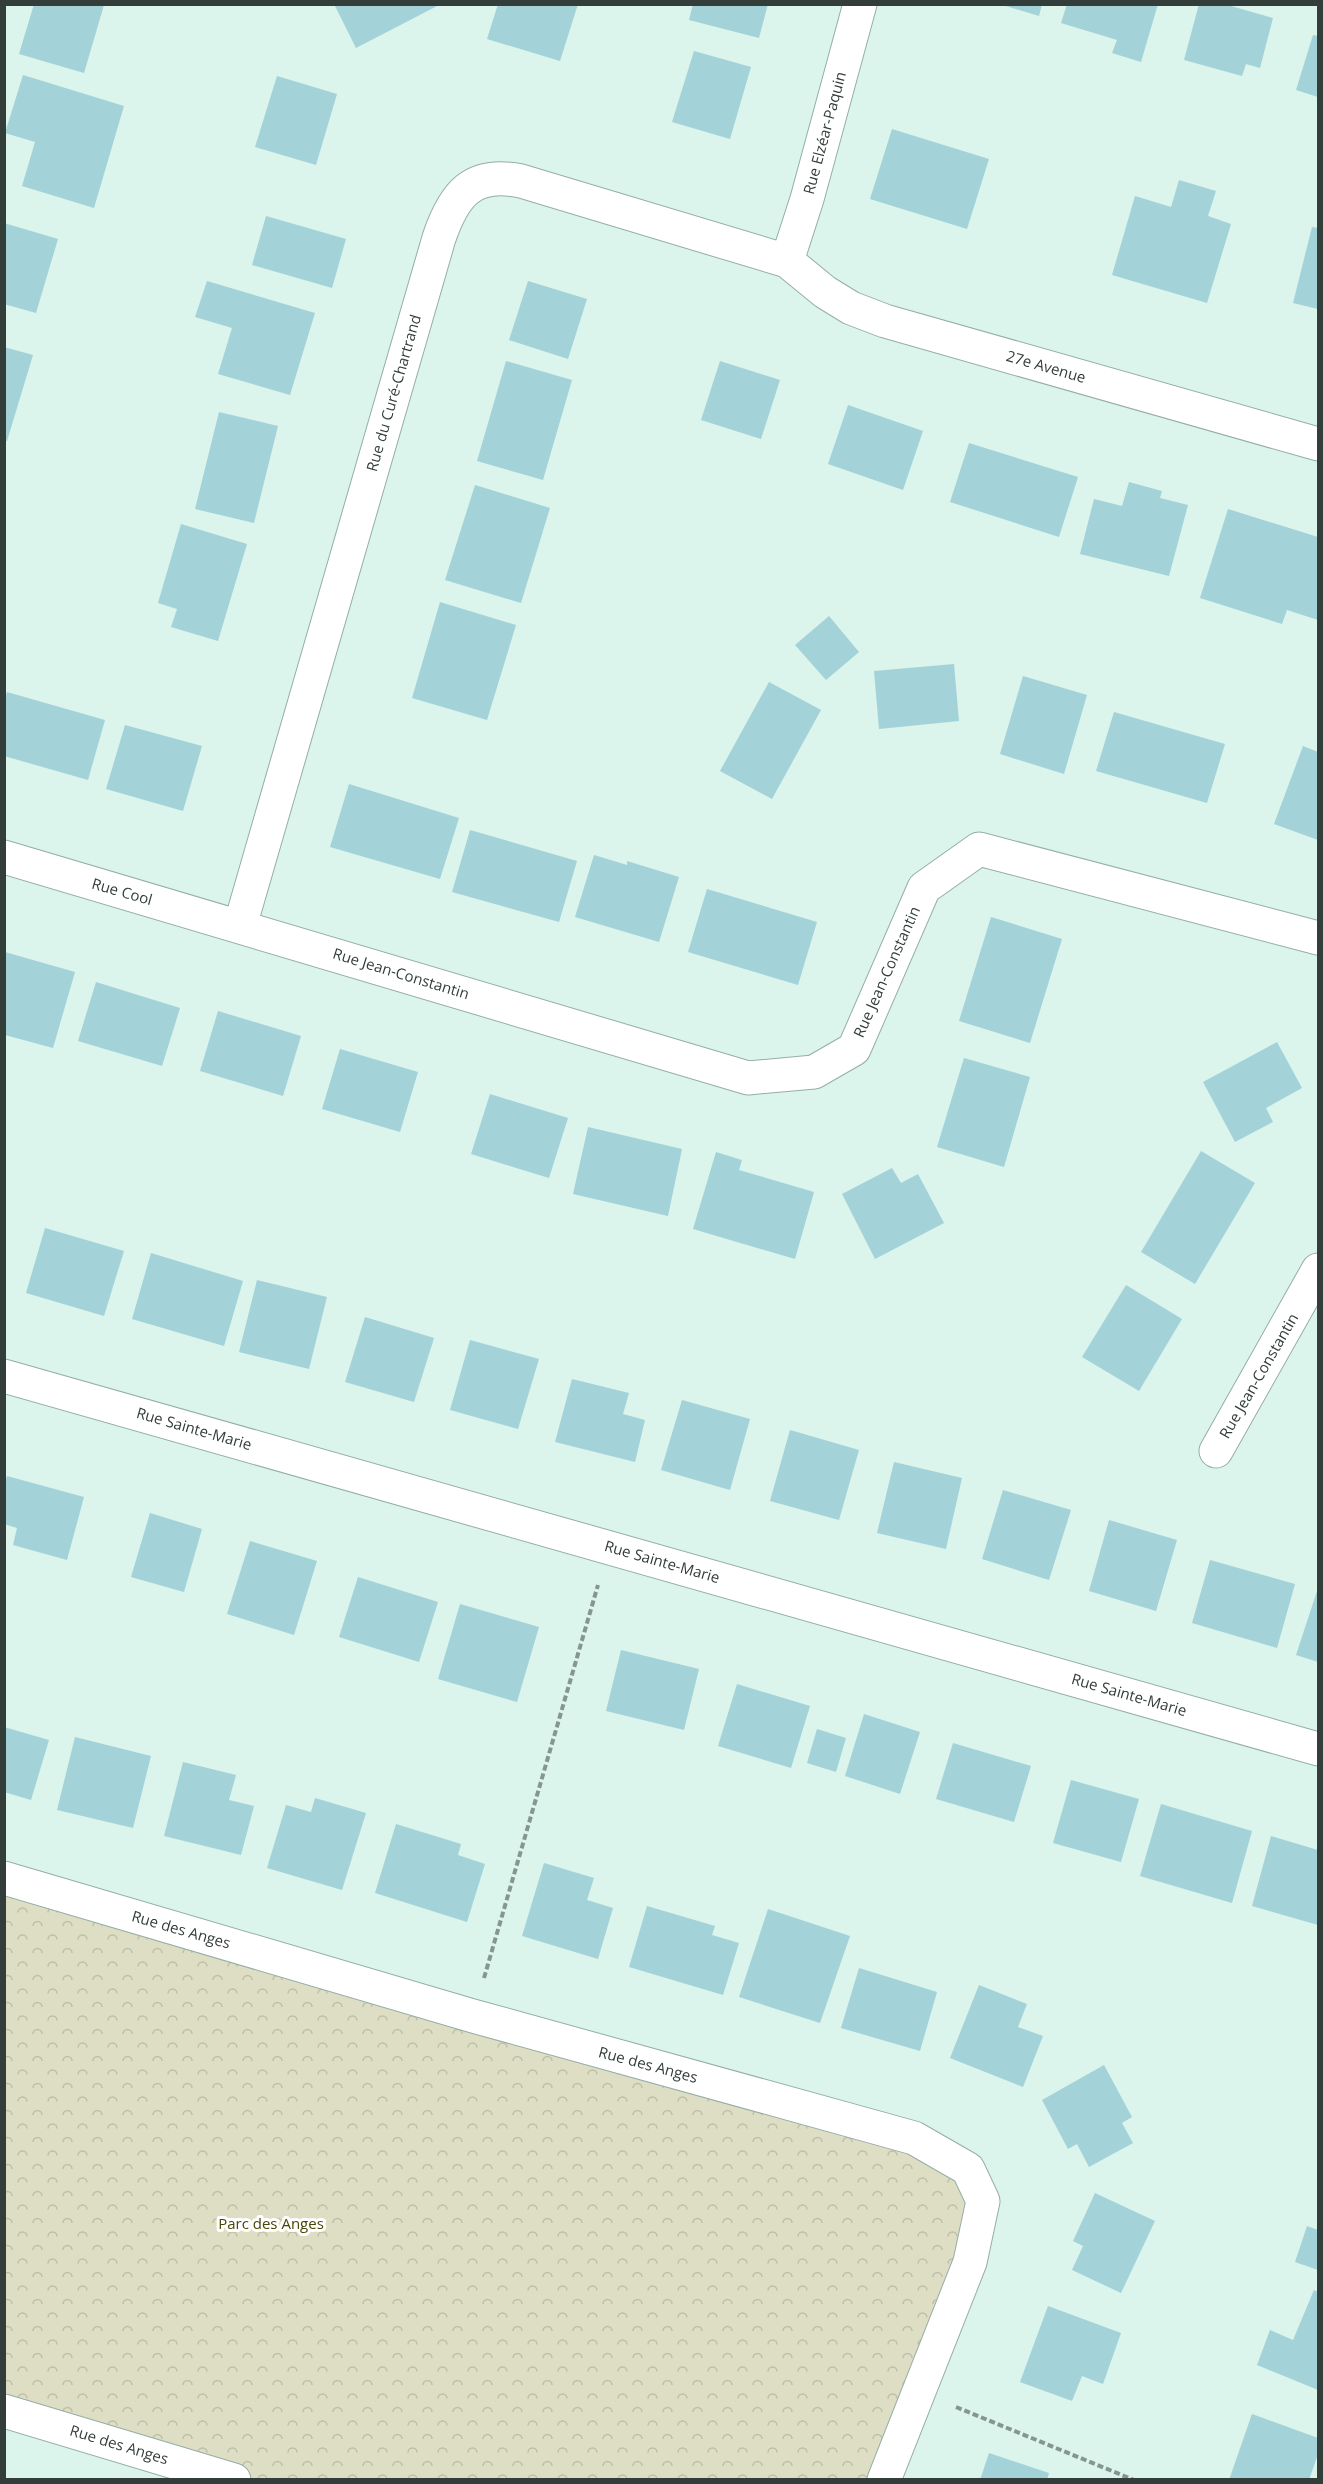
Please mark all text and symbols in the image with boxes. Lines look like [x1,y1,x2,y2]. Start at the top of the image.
street label: Rue Elzéar-Paquin [798,69,850,196]
street label: Rue du Curé-Chartrand [361,312,425,474]
street label: 27e Avenue [1004,345,1088,387]
street label: Rue Cool [90,873,155,909]
street label: Rue Jean-Constantin [848,903,924,1040]
street label: Rue Jean-Constantin [331,943,472,1003]
street label: Rue Jean-Constantin [1214,1309,1302,1442]
street label: Rue Sainte-Marie [134,1402,254,1454]
street label: Rue Sainte-Marie [602,1535,722,1587]
street label: Rue Sainte-Marie [1069,1668,1189,1720]
street label: Rue des Anges [130,1905,233,1953]
street label: Rue des Anges [596,2041,700,2087]
park label: Parc des Anges [218,2213,324,2233]
street label: Rue des Anges [68,2420,171,2468]

